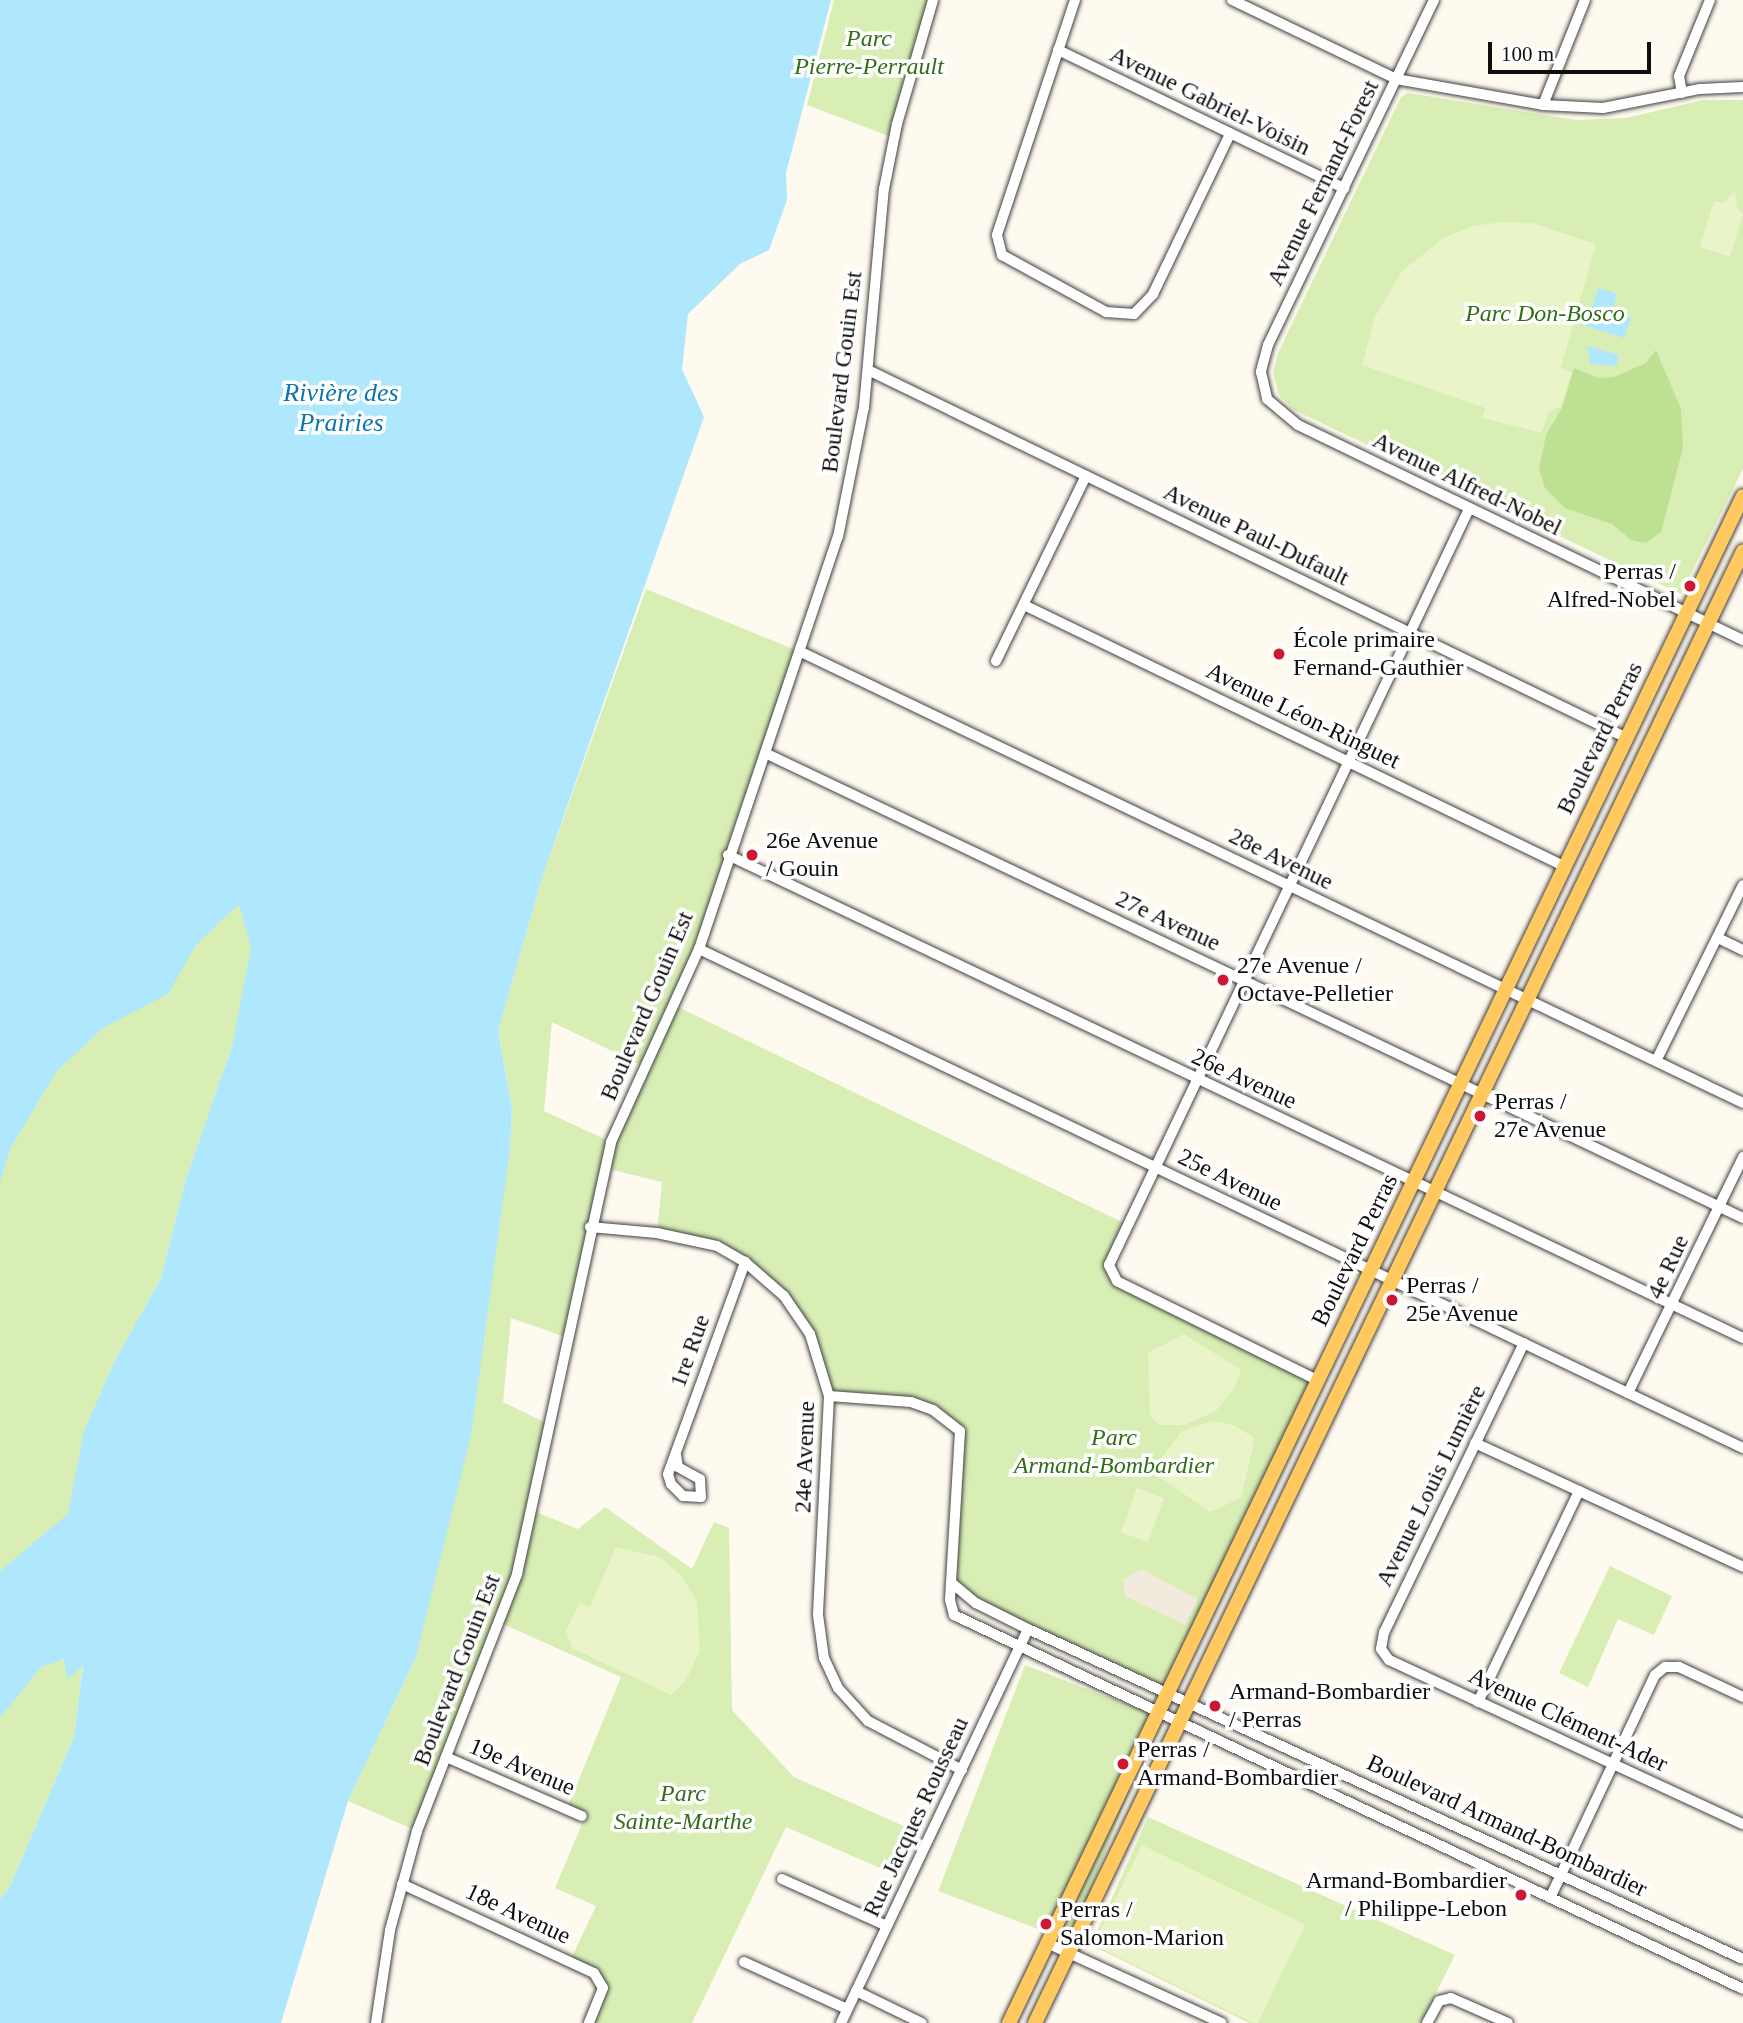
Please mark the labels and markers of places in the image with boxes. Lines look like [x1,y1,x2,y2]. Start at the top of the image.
place label: Perras / Alfred-Nobel [1547,558,1676,614]
marker: Perras / Alfred-Nobel [1682,578,1698,594]
place label: École primaire Fernand-Gauthier [1293,626,1464,682]
marker: École primaire Fernand-Gauthier [1271,646,1287,662]
place label: 26e Avenue / Gouin [766,827,880,883]
marker: 26e Avenue / Gouin [744,847,760,863]
place label: 27e Avenue / Octave-Pelletier [1237,952,1393,1008]
marker: 27e Avenue / Octave-Pelletier [1215,972,1231,988]
place label: Perras / 27e Avenue [1494,1088,1608,1144]
marker: Perras / 27e Avenue [1472,1108,1488,1124]
place label: Perras / 25e Avenue [1406,1272,1520,1328]
marker: Perras / 25e Avenue [1384,1292,1400,1308]
place label: Armand-Bombardier / Perras [1229,1678,1430,1734]
marker: Armand-Bombardier / Perras [1207,1698,1223,1714]
place label: Perras / Armand-Bombardier [1137,1736,1338,1792]
marker: Perras / Armand-Bombardier [1115,1756,1131,1772]
place label: Armand-Bombardier / Philippe-Lebon [1306,1867,1507,1923]
marker: Armand-Bombardier / Philippe-Lebon [1513,1887,1529,1903]
place label: Perras / Salomon-Marion [1060,1896,1224,1952]
marker: Perras / Salomon-Marion [1038,1916,1054,1932]

